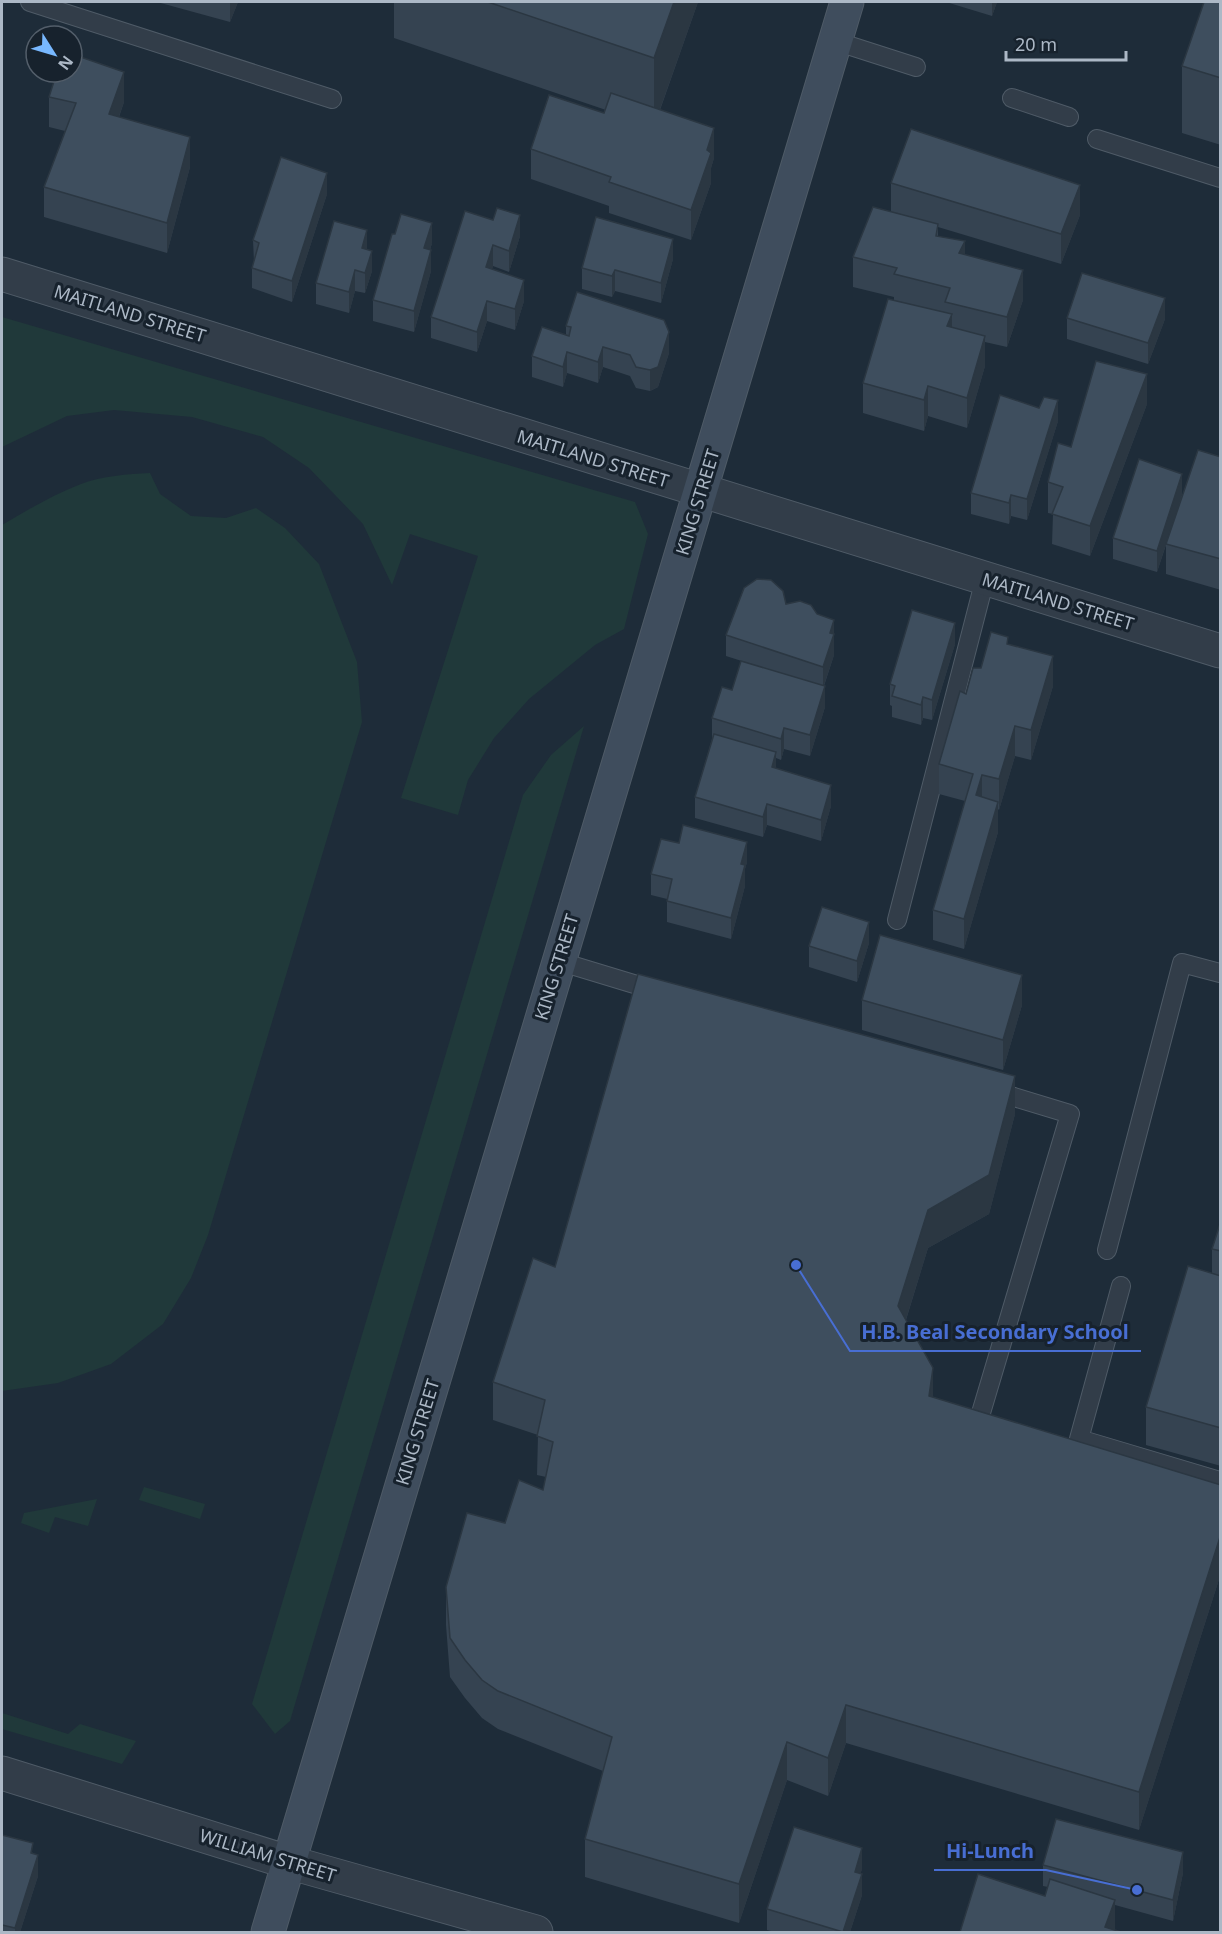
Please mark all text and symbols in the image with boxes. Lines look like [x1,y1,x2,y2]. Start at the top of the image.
north arrow [24,24,84,84]
scale bar [1006,24,1126,62]
text: 20 m [1015,32,1057,56]
text: N [53,51,79,75]
street label: MAITLAND STREET [51,279,209,347]
street label: MAITLAND STREET [514,424,672,492]
street label: KING STREET [669,446,725,558]
street label: MAITLAND STREET [979,567,1137,635]
street label: KING STREET [528,911,584,1023]
callout: H.B. Beal Secondary School [850,1313,1141,1351]
text: H.B. Beal Secondary School [861,1318,1129,1345]
street label: KING STREET [389,1376,445,1488]
street label: WILLIAM STREET [197,1823,339,1887]
callout: Hi-Lunch [934,1832,1046,1870]
text: Hi-Lunch [946,1837,1034,1864]

